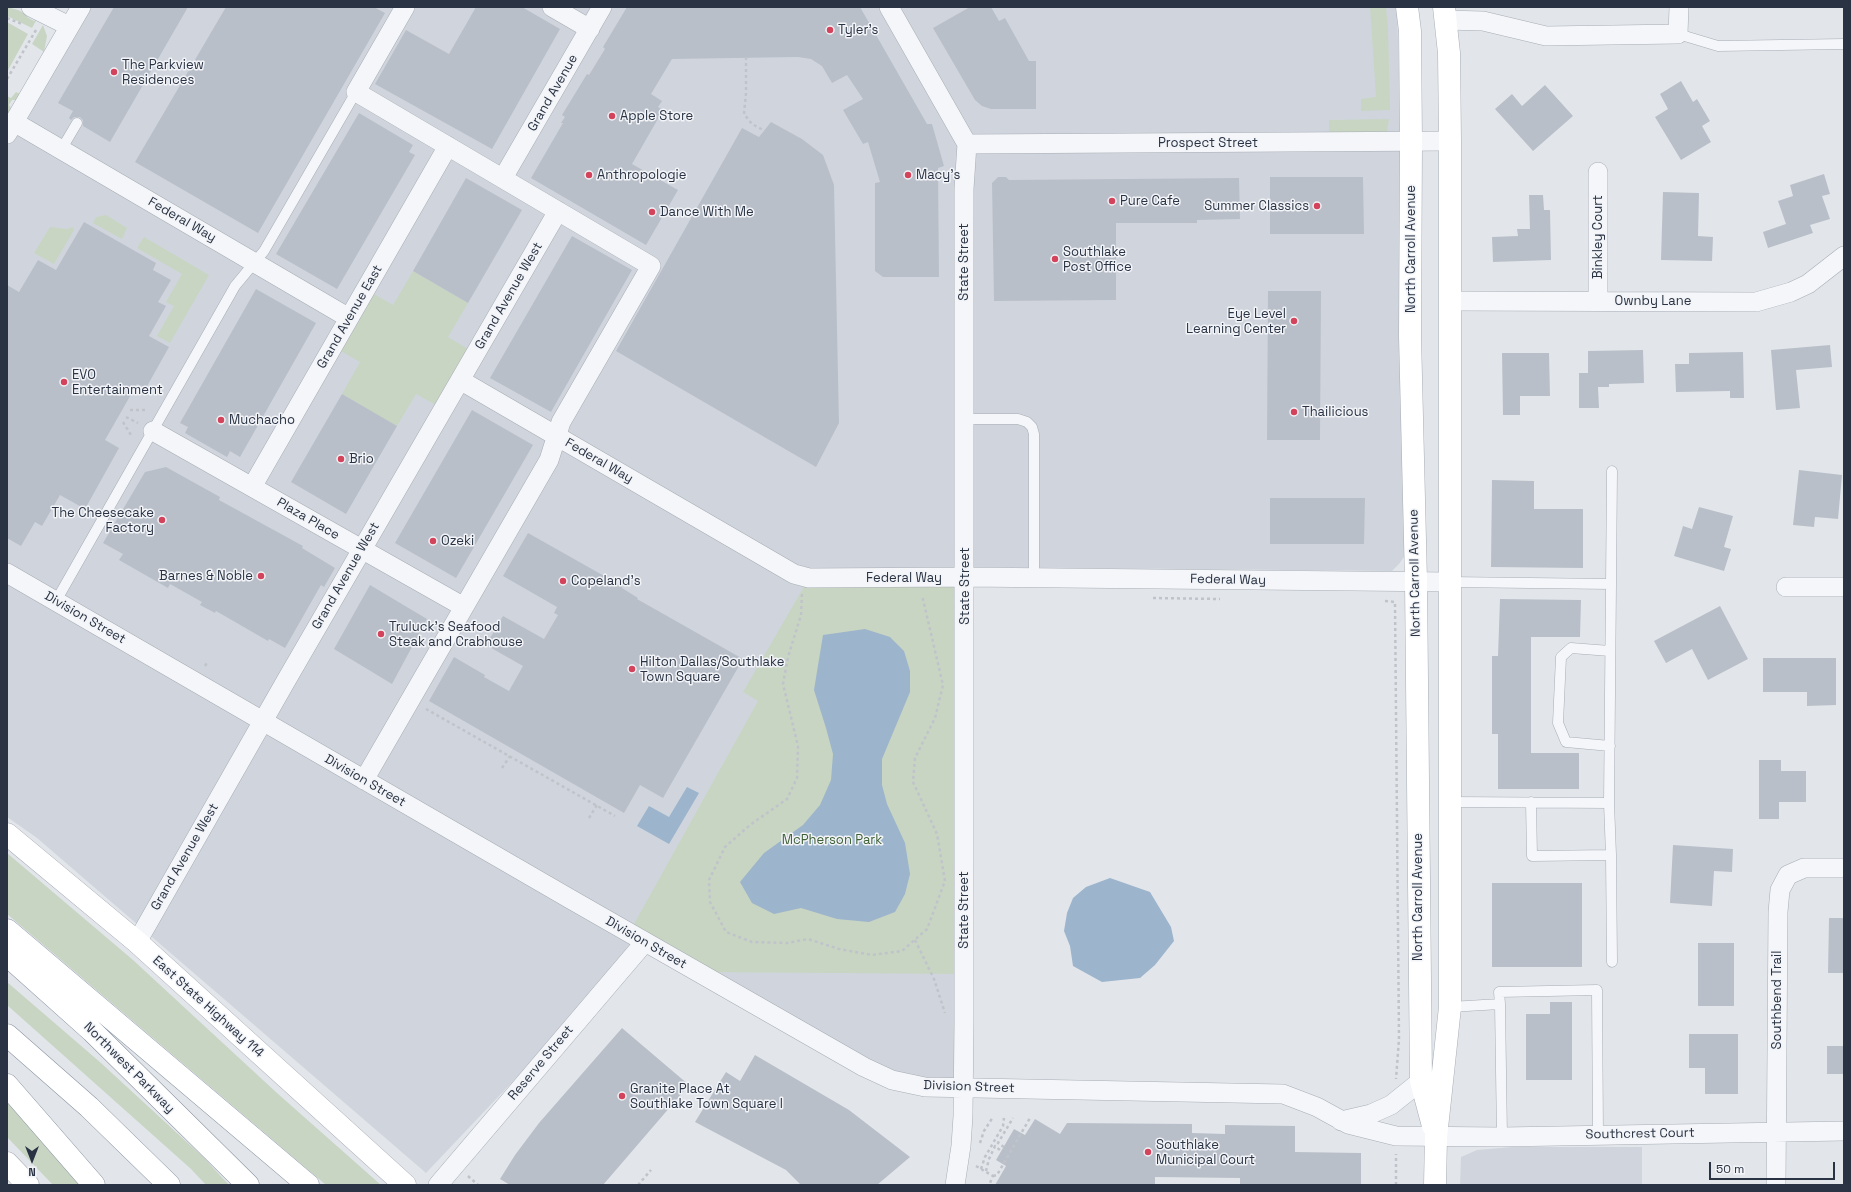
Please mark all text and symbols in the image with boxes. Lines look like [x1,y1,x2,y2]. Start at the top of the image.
place label: Tyler's [838,22,878,38]
marker: Tyler's [825,25,835,35]
street label: Grand Avenue [525,52,581,134]
place label: The Parkview Residences [122,57,204,88]
marker: The Parkview Residences [109,67,119,77]
place label: Apple Store [620,108,693,124]
marker: Apple Store [607,111,617,121]
street label: Prospect Street [1158,135,1258,151]
place label: Anthropologie [597,167,686,183]
place label: Macy's [916,167,960,183]
marker: Anthropologie [584,170,594,180]
marker: Macy's [903,170,913,180]
street label: North Carroll Avenue [1403,185,1419,313]
place label: Pure Cafe [1120,193,1180,209]
street label: Federal Way [145,194,219,246]
street label: Binkley Court [1590,195,1606,279]
marker: Pure Cafe [1107,196,1117,206]
place label: Summer Classics [1204,198,1309,214]
marker: Summer Classics [1312,201,1322,211]
place label: Dance With Me [660,204,754,220]
marker: Dance With Me [647,207,657,217]
street label: State Street [956,223,972,301]
street label: Grand Avenue West [472,240,546,352]
place label: Southlake Post Office [1063,244,1132,275]
marker: Southlake Post Office [1050,254,1060,264]
street label: Grand Avenue East [314,262,386,372]
street label: Ownby Lane [1615,293,1691,309]
place label: Eye Level Learning Center [1186,306,1286,337]
marker: Eye Level Learning Center [1289,316,1299,326]
place label: EVO Entertainment [72,367,163,398]
marker: EVO Entertainment [59,377,69,387]
place label: Thailicious [1302,404,1368,420]
marker: Thailicious [1289,407,1299,417]
place label: Muchacho [229,412,295,428]
marker: Muchacho [216,415,226,425]
street label: Federal Way [562,435,636,487]
place label: Brio [349,451,374,467]
marker: Brio [336,454,346,464]
street label: Plaza Place [274,495,342,543]
place label: The Cheesecake Factory [52,505,154,536]
street label: North Carroll Avenue [1406,509,1424,637]
marker: The Cheesecake Factory [157,515,167,525]
street label: Grand Avenue West [309,520,383,632]
place label: Ozeki [441,533,474,549]
marker: Ozeki [428,536,438,546]
street label: State Street [957,547,973,625]
place label: Barnes & Noble [159,568,253,584]
street label: Federal Way [866,570,942,586]
marker: Barnes & Noble [256,571,266,581]
street label: Federal Way [1190,572,1266,588]
place label: Copeland's [571,573,641,589]
marker: Copeland's [558,576,568,586]
street label: Division Street [42,588,128,648]
place label: Truluck's Seafood Steak and Crabhouse [389,619,523,650]
marker: Truluck's Seafood Steak and Crabhouse [376,629,386,639]
place label: Hilton Dallas/Southlake Town Square [640,654,784,685]
marker: Hilton Dallas/Southlake Town Square [627,664,637,674]
street label: Division Street [322,751,408,811]
street label: Grand Avenue West [148,801,222,913]
park label: McPherson Park [782,832,882,848]
street label: North Carroll Avenue [1410,833,1426,961]
street label: State Street [956,871,972,949]
street label: Division Street [603,913,689,973]
street label: Southbend Trail [1769,951,1785,1049]
street label: East State Highway 114 [149,953,267,1061]
street label: Northwest Parkway [80,1019,178,1117]
street label: Reserve Street [505,1022,577,1104]
street label: Division Street [923,1078,1015,1096]
place label: Granite Place At Southlake Town Square I [630,1081,783,1112]
marker: Granite Place At Southlake Town Square I [617,1091,627,1101]
street label: Southcrest Court [1585,1125,1695,1143]
place label: Southlake Municipal Court [1156,1137,1255,1168]
north arrow [12,1140,52,1180]
marker: Southlake Municipal Court [1143,1147,1153,1157]
scale bar [1711,1154,1837,1180]
text: 50 m [1716,1161,1744,1177]
text: N [28,1165,36,1179]

